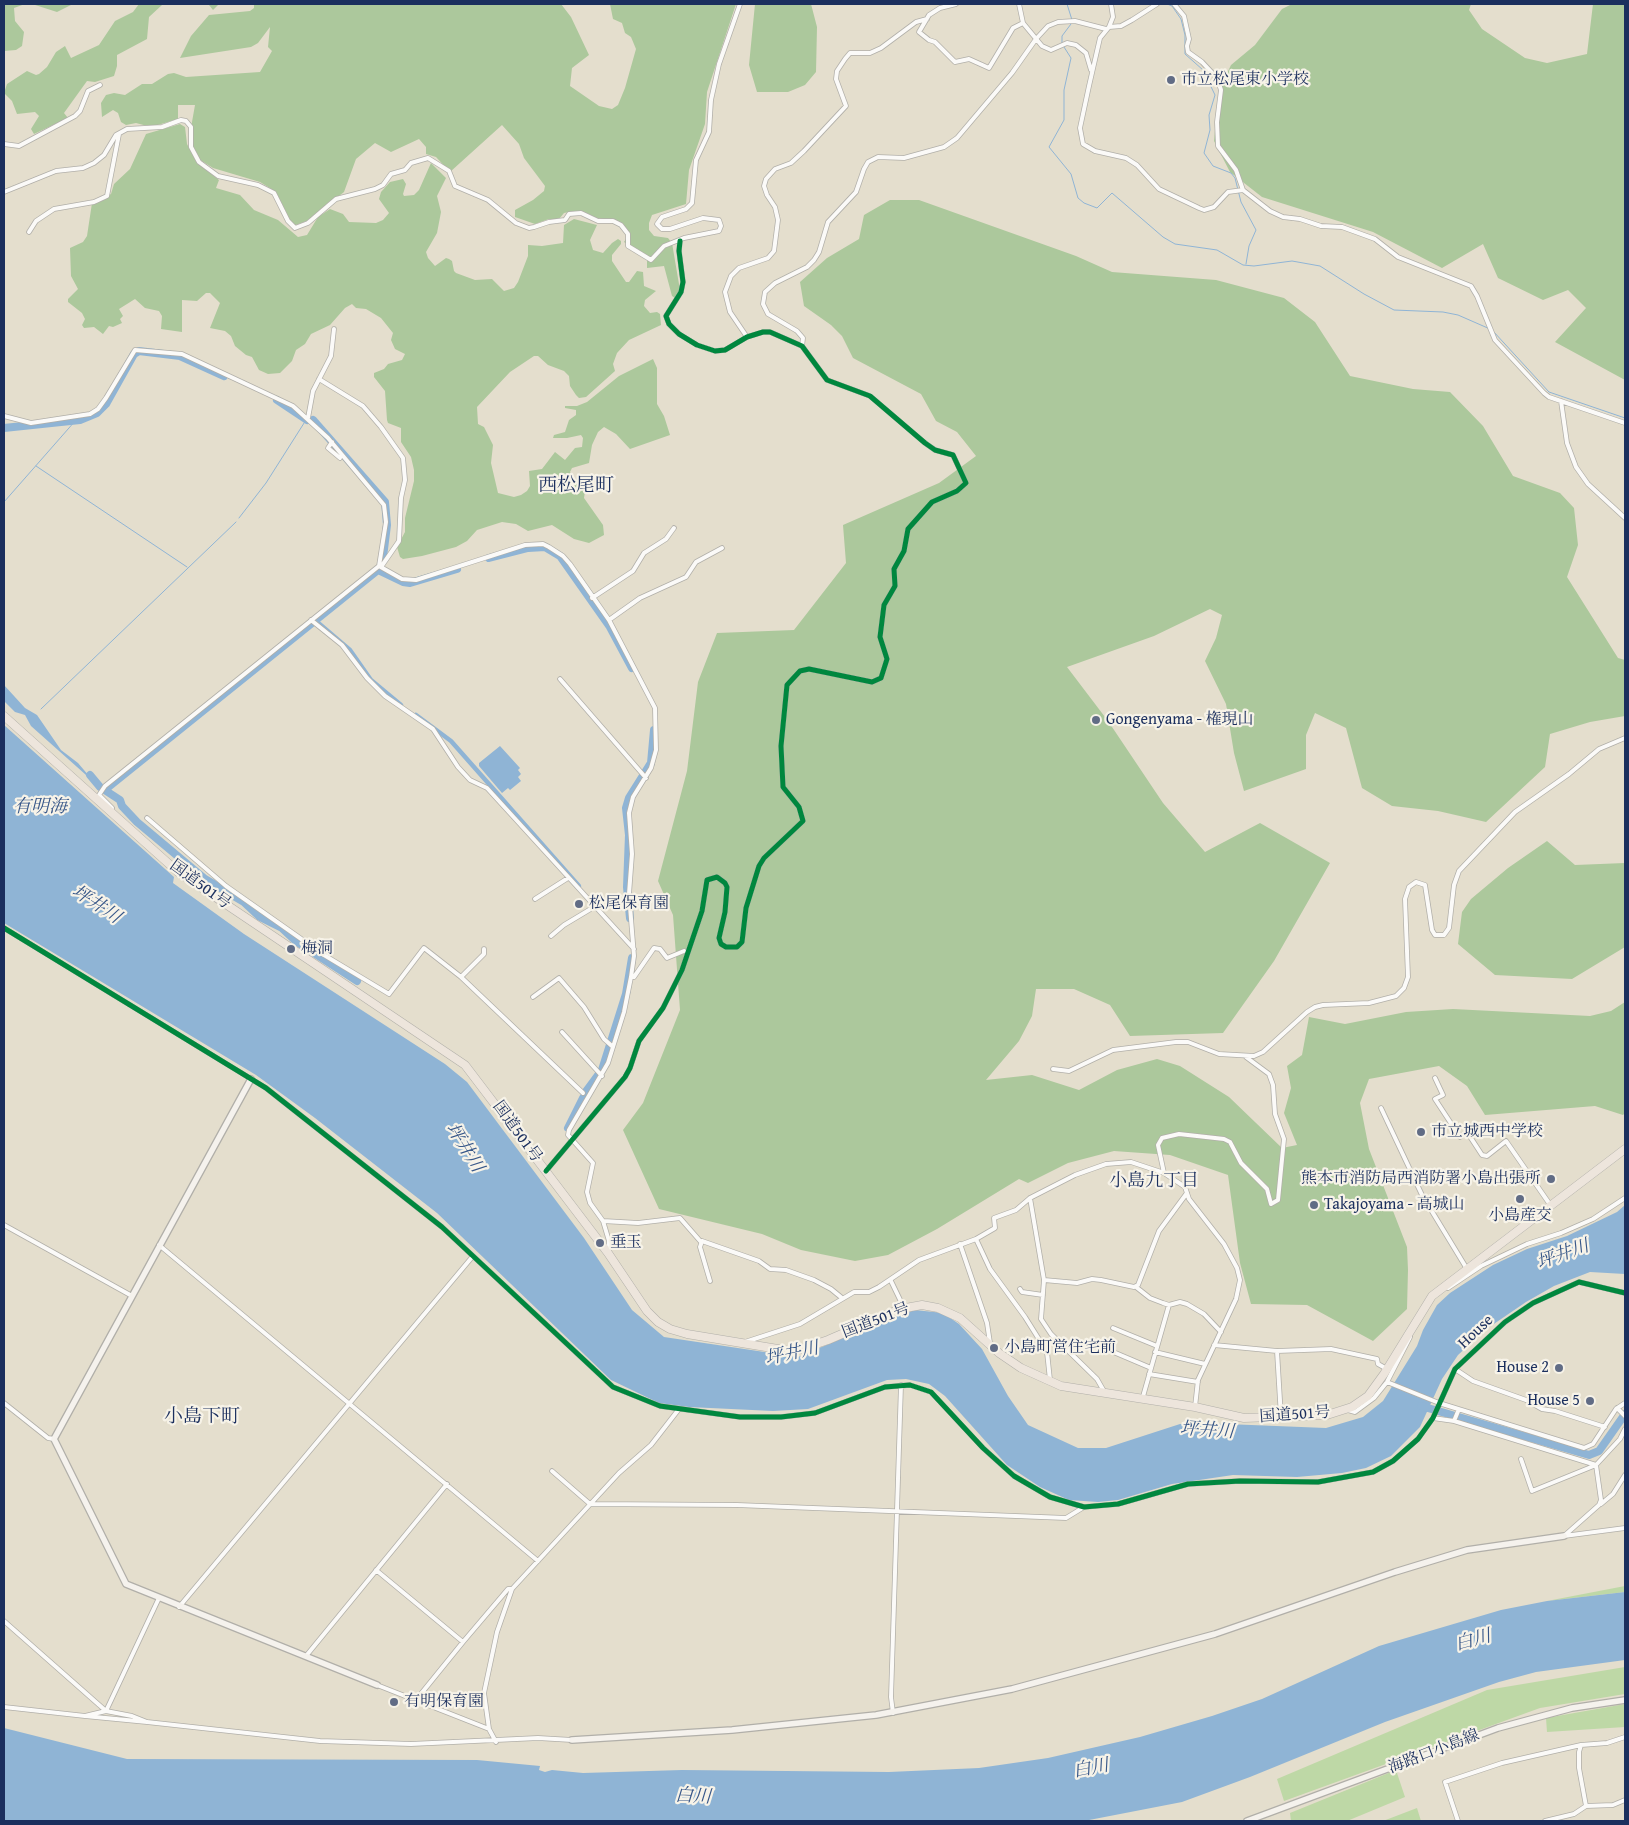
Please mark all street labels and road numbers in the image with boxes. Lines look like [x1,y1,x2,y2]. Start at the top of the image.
street label: 国道501号 [166,856,234,914]
street label: 国道501号 [488,1098,546,1166]
street label: 国道501号 [839,1299,913,1343]
street label: House [1454,1311,1498,1353]
street label: 国道501号 [1259,1403,1331,1427]
street label: 海路口小島線 [1386,1726,1482,1778]

